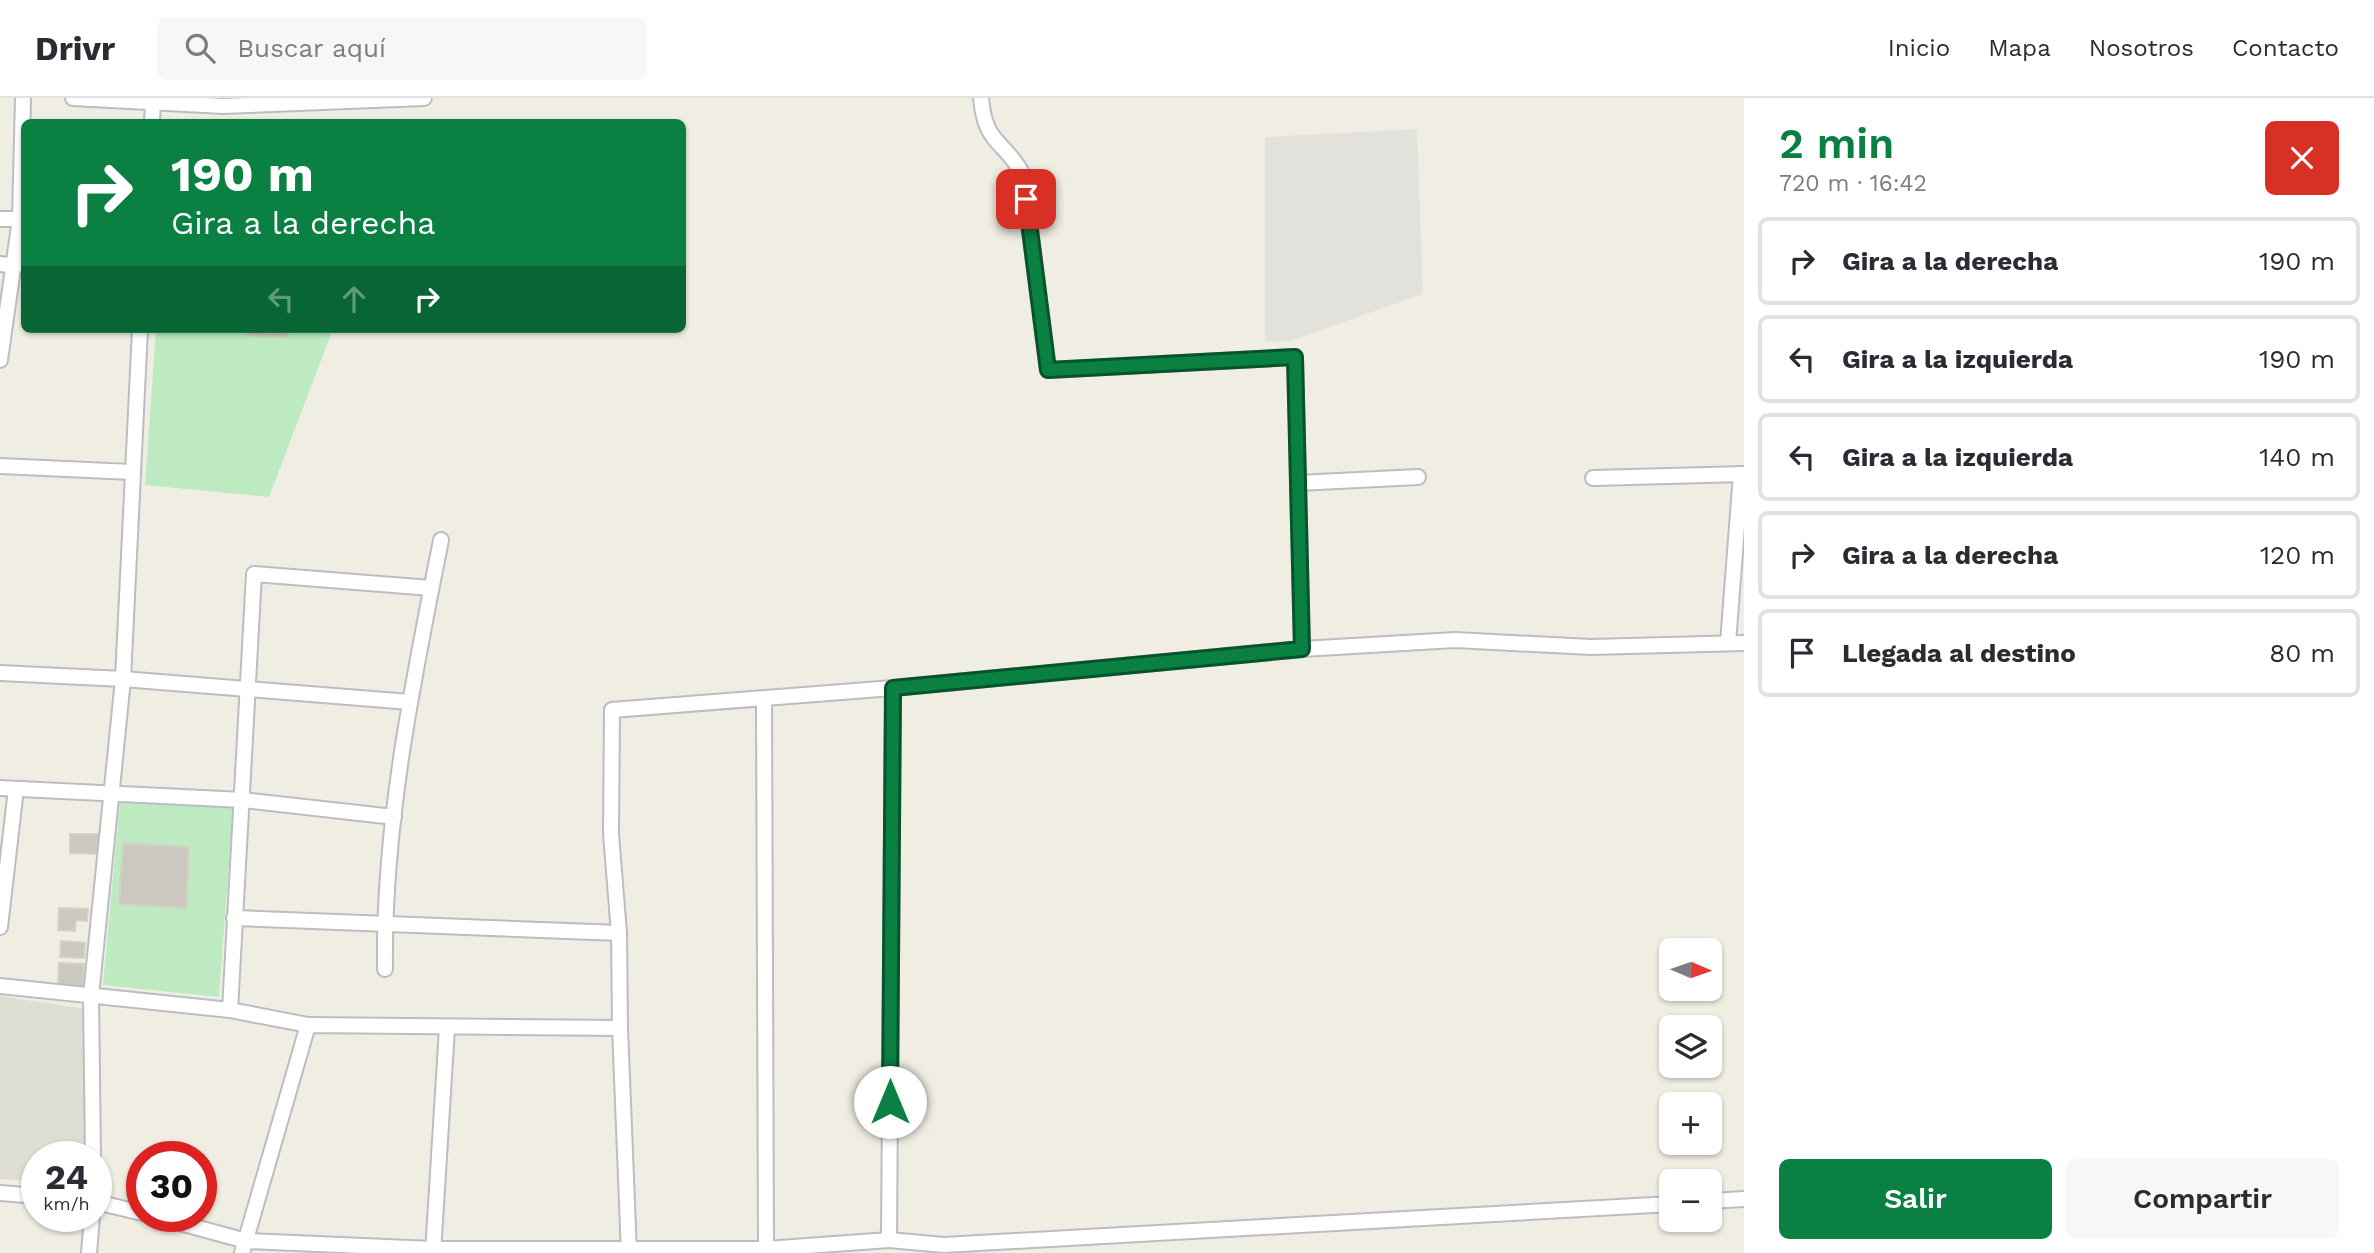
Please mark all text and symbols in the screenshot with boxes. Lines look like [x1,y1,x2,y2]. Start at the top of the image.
search box [157,17,647,80]
text: Drivr [35,29,115,68]
icon: search [181,29,219,67]
text: Buscar aquí [237,33,386,63]
text: Inicio [1888,34,1950,62]
text: Mapa [1988,34,2051,62]
text: Nosotros [2089,34,2194,62]
text: Contacto [2232,34,2339,62]
text: 2 min [1779,119,1894,168]
button: close [2265,121,2339,195]
text: 190 m [171,145,314,203]
icon: right [56,147,147,238]
pin [996,169,1056,229]
text: 720 m · 16:42 [1779,170,1927,197]
icon: arrive [1007,180,1045,218]
text: Gira a la derecha [171,204,435,242]
icon: right [1783,242,1821,280]
text: Gira a la derecha [1842,246,2058,276]
text: 190 m [2259,246,2335,276]
icon: left [262,280,300,318]
icon: ahead [335,280,373,318]
icon: right [408,280,446,318]
icon: left [1783,340,1821,378]
text: Gira a la izquierda [1842,344,2073,374]
text: 190 m [2259,344,2335,374]
icon: left [1783,438,1821,476]
text: Gira a la izquierda [1842,442,2073,472]
text: 140 m [2259,442,2335,472]
icon: right [1783,536,1821,574]
text: Gira a la derecha [1842,540,2058,570]
text: 120 m [2260,540,2335,570]
icon: arrive [1783,634,1821,672]
text: Llegada al destino [1842,638,2076,668]
text: 80 m [2269,638,2335,668]
north arrow [1659,938,1722,1001]
map controls [1659,938,1722,1232]
button: layers [1659,1015,1722,1078]
position arrow [853,1065,927,1139]
button: + [1659,1092,1722,1155]
speed limit sign: 30 [126,1141,217,1232]
text: 24 [45,1156,88,1198]
button: Salir [1779,1159,2052,1239]
button: Compartir [2066,1159,2339,1239]
button: − [1659,1169,1722,1232]
text: km/h [43,1193,90,1214]

